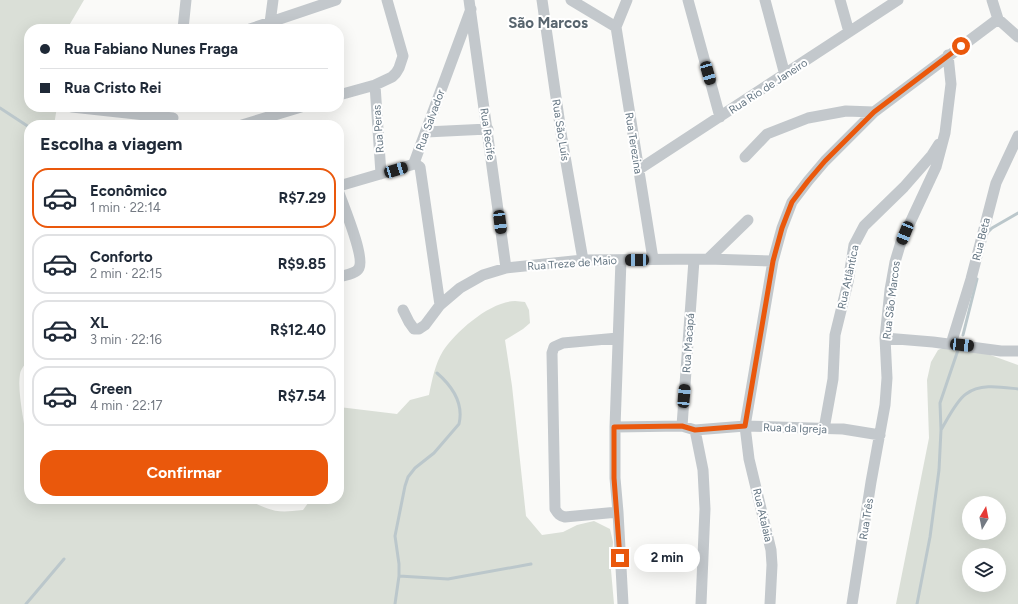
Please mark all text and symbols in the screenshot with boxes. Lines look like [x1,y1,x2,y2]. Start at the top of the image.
district label: São Marcos [508,14,588,32]
route start [952,37,970,55]
text: Rua Fabiano Nunes Fraga [64,40,238,58]
street label: Rua Rio de Janeiro [727,56,810,117]
car [699,60,717,86]
text: Rua Cristo Rei [64,79,161,97]
street label: Rua Salvador [413,88,448,152]
street label: Rua São Luís [549,98,572,162]
street label: Rua Peras [370,105,387,153]
street label: Rua Recife [477,107,498,161]
street label: Rua Terezina [622,111,645,175]
text: Escolha a viagem [40,133,183,155]
car [383,161,409,179]
icon: car [42,180,78,216]
text: Econômico [90,182,167,200]
text: R$7.29 [279,189,326,207]
text: 1 min · 22:14 [90,200,161,215]
car [493,209,507,235]
street label: Rua Beta [970,216,993,262]
car [895,220,915,246]
street label: Rua Atlântica [835,244,862,310]
icon: car [42,246,78,282]
text: Conforto [90,248,153,266]
street label: Rua Treze de Maio [527,254,617,273]
car [625,254,649,266]
text: R$9.85 [278,255,326,273]
street label: Rua São Marcos [880,260,903,340]
text: 2 min · 22:15 [90,266,162,281]
icon: car [42,312,78,348]
street label: Rua Macapá [680,313,697,373]
text: XL [90,314,108,332]
text: R$12.40 [270,321,326,339]
text: 3 min · 22:16 [90,332,162,347]
car [949,338,975,352]
icon: car [42,378,78,414]
text: Green [90,380,132,398]
car [677,384,691,408]
text: R$7.54 [278,387,326,405]
text: 4 min · 22:17 [90,398,163,413]
street label: Rua da Igreja [763,421,827,436]
button: Confirmar [40,450,328,496]
street label: Rua Atalaia [750,487,775,543]
north arrow [962,496,1006,540]
map controls [962,496,1006,592]
street label: Rua Três [857,497,876,541]
callout: 2 min [634,544,700,572]
button: layers [962,548,1006,592]
route end [611,549,629,567]
text: 2 min [651,550,683,565]

